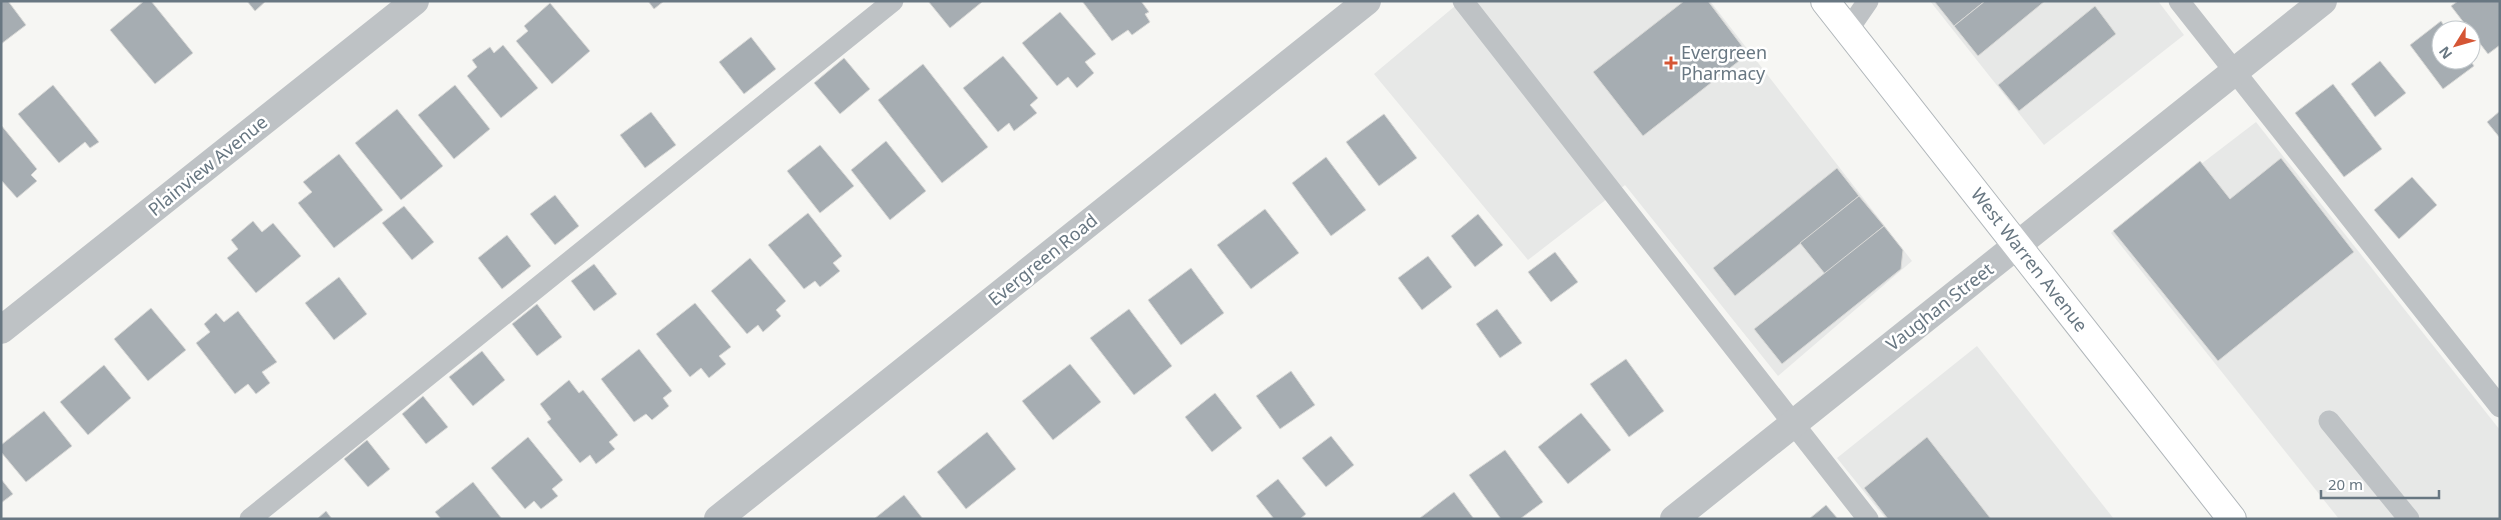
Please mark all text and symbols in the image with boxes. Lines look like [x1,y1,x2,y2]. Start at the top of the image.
north arrow [2431,20,2481,70]
place label: Evergreen Pharmacy [1681,40,1767,85]
text: N [2434,43,2456,63]
marker: Evergreen Pharmacy [1665,57,1677,69]
street label: Plainview Avenue [143,110,272,221]
street label: West Warren Avenue [1966,182,2094,336]
street label: Evergreen Road [983,208,1102,311]
street label: Vaughan Street [1881,256,1998,356]
scale bar [2321,468,2438,500]
text: 20 m [2328,474,2363,494]

